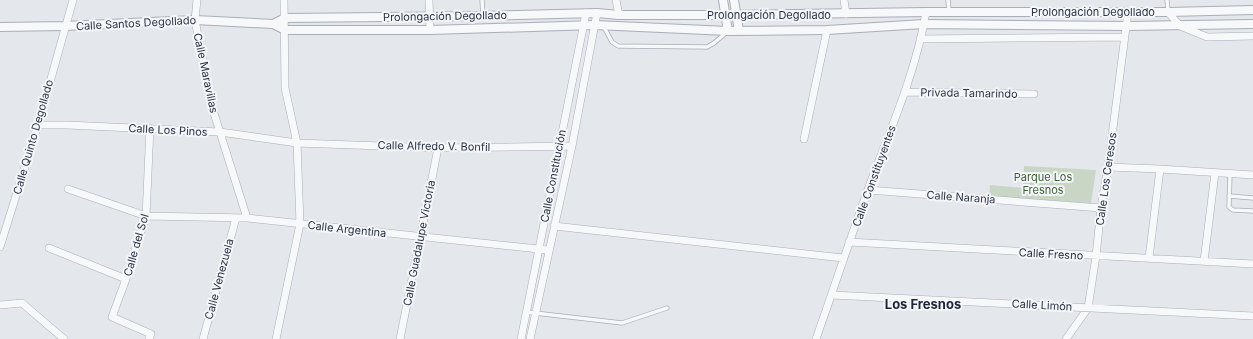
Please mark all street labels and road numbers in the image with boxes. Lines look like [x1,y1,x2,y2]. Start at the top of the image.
street label: Prolongación Degollado [1031,5,1155,19]
street label: Prolongación Degollado [383,8,507,24]
street label: Prolongación Degollado [707,8,831,22]
street label: Calle Santos Degollado [76,13,197,33]
street label: Calle Maravillas [191,32,221,114]
street label: Calle Quinto Degollado [10,78,56,196]
street label: Privada Tamarindo [920,85,1018,101]
street label: Calle Los Pinos [128,121,208,139]
street label: Calle Constituyentes [849,123,899,229]
street label: Calle Constitución [537,128,569,224]
street label: Calle Los Ceresos [1093,131,1119,226]
street label: Calle Alfredo V. Bonfil [378,138,490,154]
street label: Calle Guadalupe Victoria [400,179,438,307]
street label: Calle Naranja [926,188,996,206]
street label: Calle del Sol [120,212,152,278]
street label: Calle Argentina [307,218,387,240]
street label: Calle Venezuela [201,237,237,321]
street label: Calle Fresno [1018,245,1084,263]
street label: Calle Limón [1011,296,1073,314]

